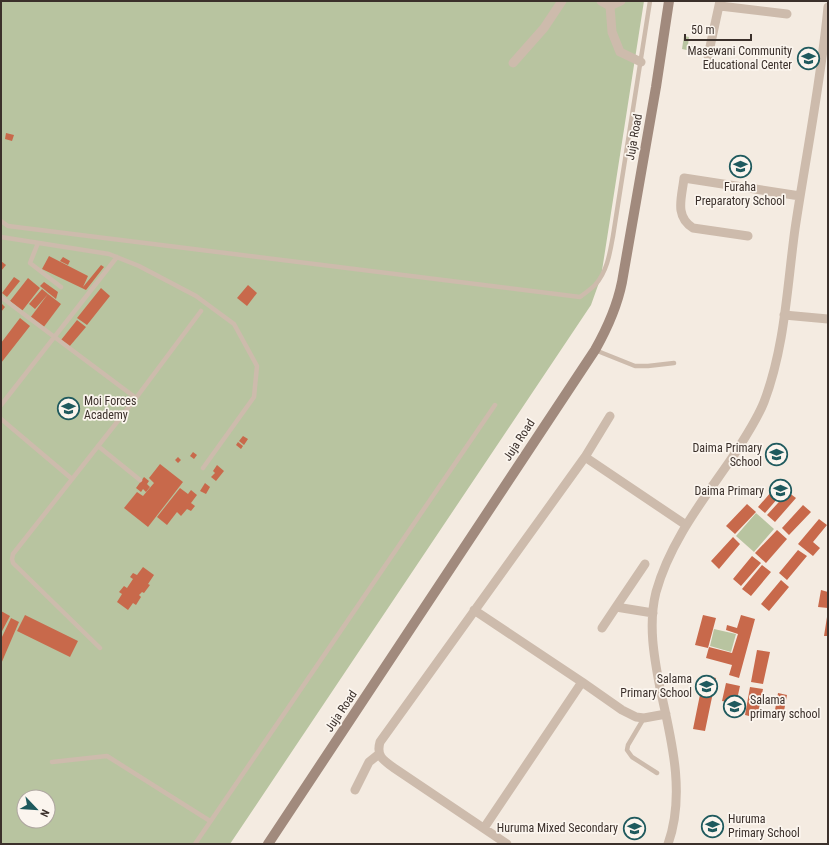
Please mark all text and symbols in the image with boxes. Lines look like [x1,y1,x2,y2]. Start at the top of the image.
scale bar [685,16,751,42]
text: 50 m [691,23,715,37]
place label: Masewani Community Educational Center [687,44,792,72]
school or university icon: Masewani Community Educational Center [795,45,821,71]
street label: Juja Road [623,113,645,161]
school or university icon: Furaha Preparatory School [727,153,753,179]
place label: Furaha Preparatory School [695,180,785,208]
place label: Moi Forces Academy [84,394,136,422]
school or university icon: Moi Forces Academy [56,395,82,421]
street label: Juja Road [500,416,538,463]
place label: Daima Primary School [693,441,762,469]
school or university icon: Daima Primary School [764,442,790,468]
school or university icon: Daima Primary [767,478,793,504]
place label: Daima Primary [695,484,764,498]
place label: Salama Primary School [620,672,692,700]
school or university icon: Salama Primary School [694,673,720,699]
street label: Juja Road [322,688,360,734]
place label: Salama primary school [750,693,820,721]
school or university icon: Salama primary school [721,694,747,720]
north arrow [16,789,56,829]
text: N [37,807,52,819]
place label: Huruma Primary School [728,812,800,840]
school or university icon: Huruma Primary School [699,813,725,839]
school or university icon: Huruma Mixed Secondary [621,815,647,841]
place label: Huruma Mixed Secondary [497,821,618,835]

